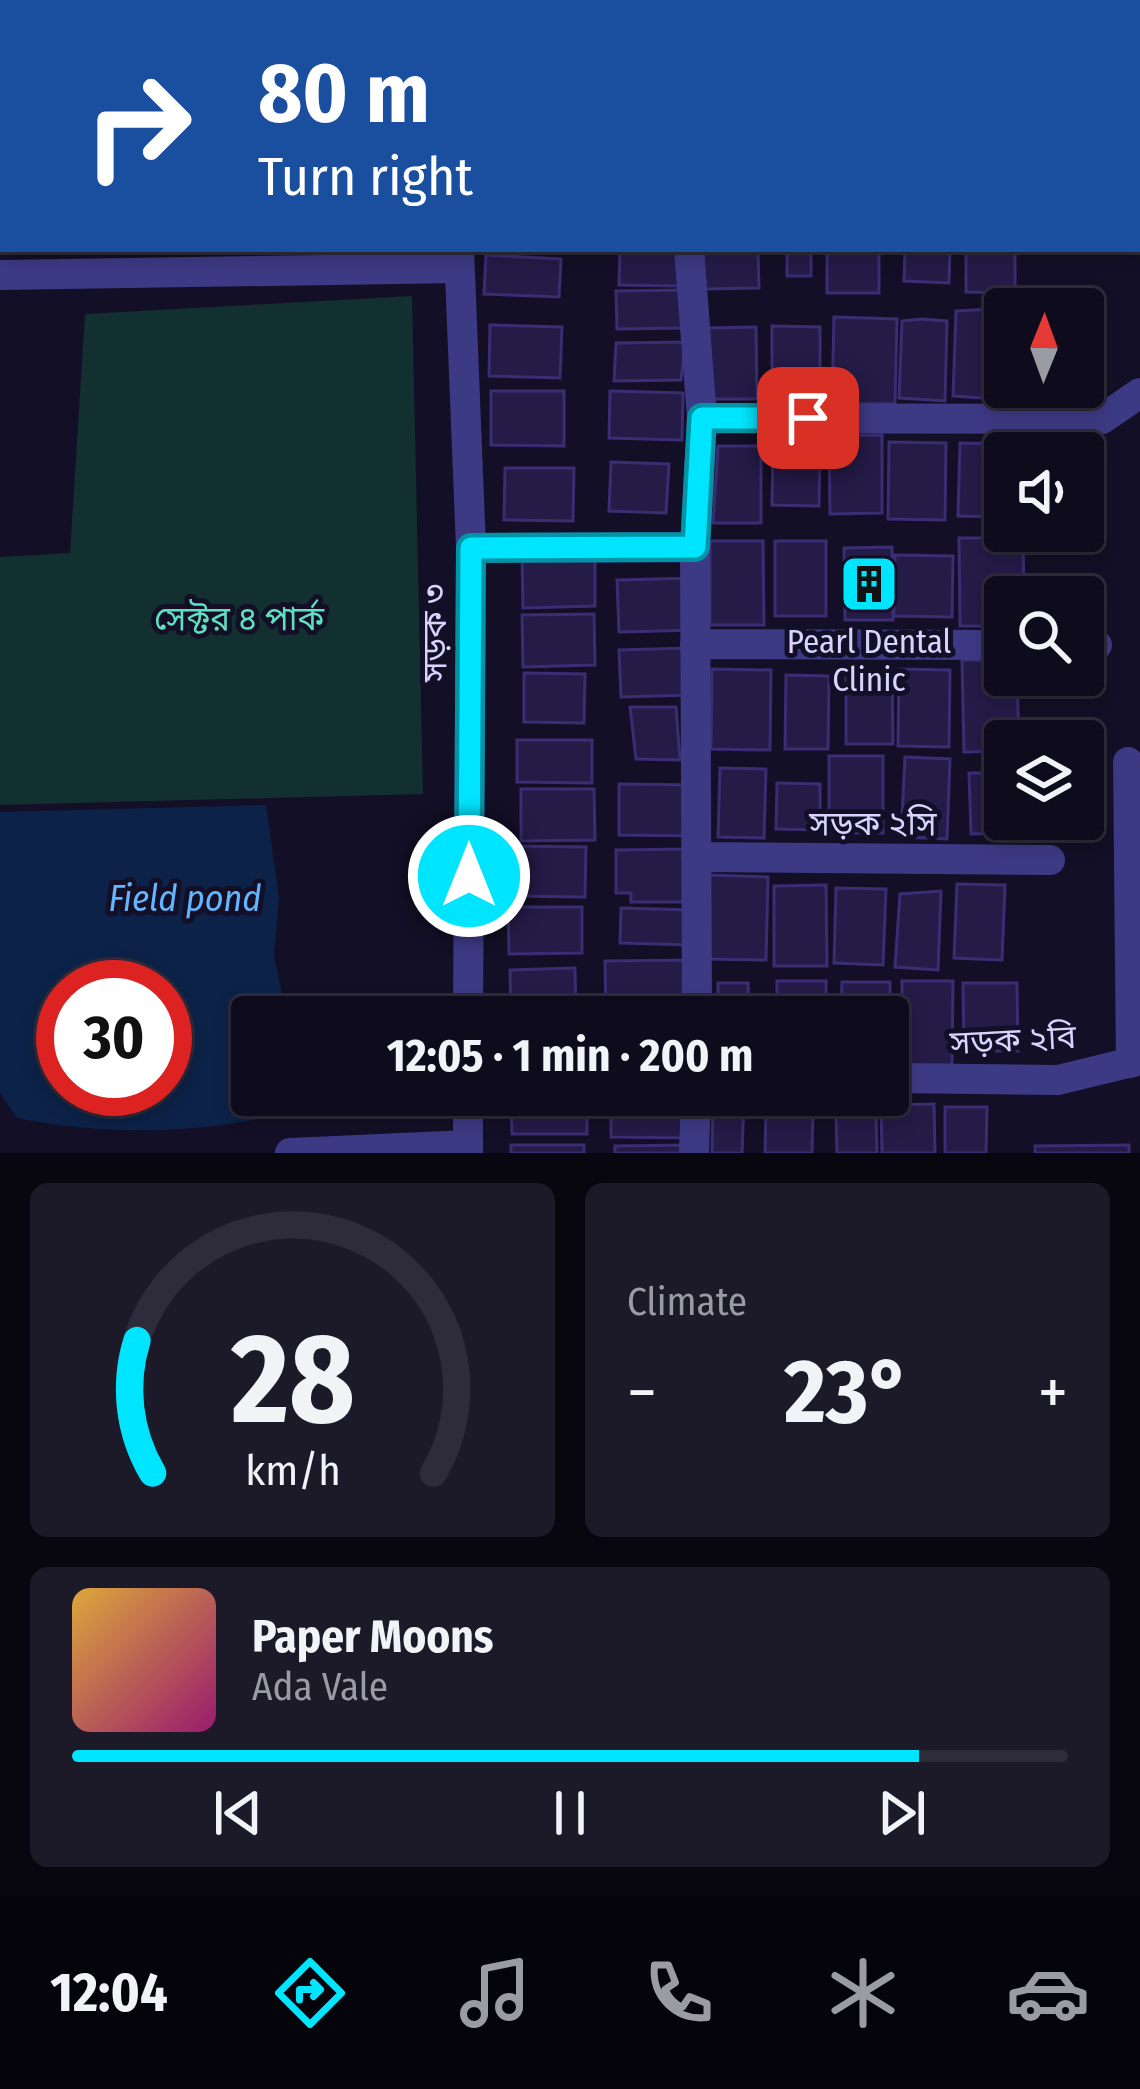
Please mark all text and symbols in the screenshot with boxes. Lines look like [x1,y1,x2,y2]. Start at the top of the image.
text: 80 m [258,43,430,144]
icon: right [60,48,216,204]
text: Turn right [258,145,473,209]
north arrow [984,288,1104,408]
map controls [984,288,1104,840]
pin [757,367,859,469]
icon: arrive [775,385,841,451]
button: sound [984,432,1104,552]
building icon: Pearl Dental Clinic [838,553,900,615]
button: search [984,576,1104,696]
street label: সড়ক ৩ [415,584,455,683]
park label: সেক্টর ৪ পার্ক [154,599,324,639]
place label: Pearl Dental Clinic [787,622,951,700]
button: layers [984,720,1104,840]
street label: সড়ক ২সি [808,804,937,844]
position arrow [406,813,532,939]
water label: Field pond [108,877,262,921]
speed limit sign: 30 [36,960,192,1116]
street label: সড়ক ২বি [948,1017,1078,1063]
text: 12:05 · 1 min · 200 m [387,1029,753,1083]
text: Climate [627,1279,747,1325]
text: 28 [230,1305,354,1455]
text: 23° [784,1338,911,1446]
text: − [627,1353,657,1432]
text: + [1038,1353,1068,1432]
text: km/h [245,1445,340,1496]
text: Paper Moons [252,1610,494,1664]
text: Ada Vale [252,1664,388,1710]
icon: previous [205,1780,271,1846]
icon: pause [537,1780,603,1846]
icon: next [869,1780,935,1846]
icon: directions [268,1951,352,2035]
icon: music [453,1951,537,2035]
icon: phone [637,1951,721,2035]
icon: climate [821,1951,905,2035]
icon: car [1006,1951,1090,2035]
text: 12:04 [50,1961,168,2025]

